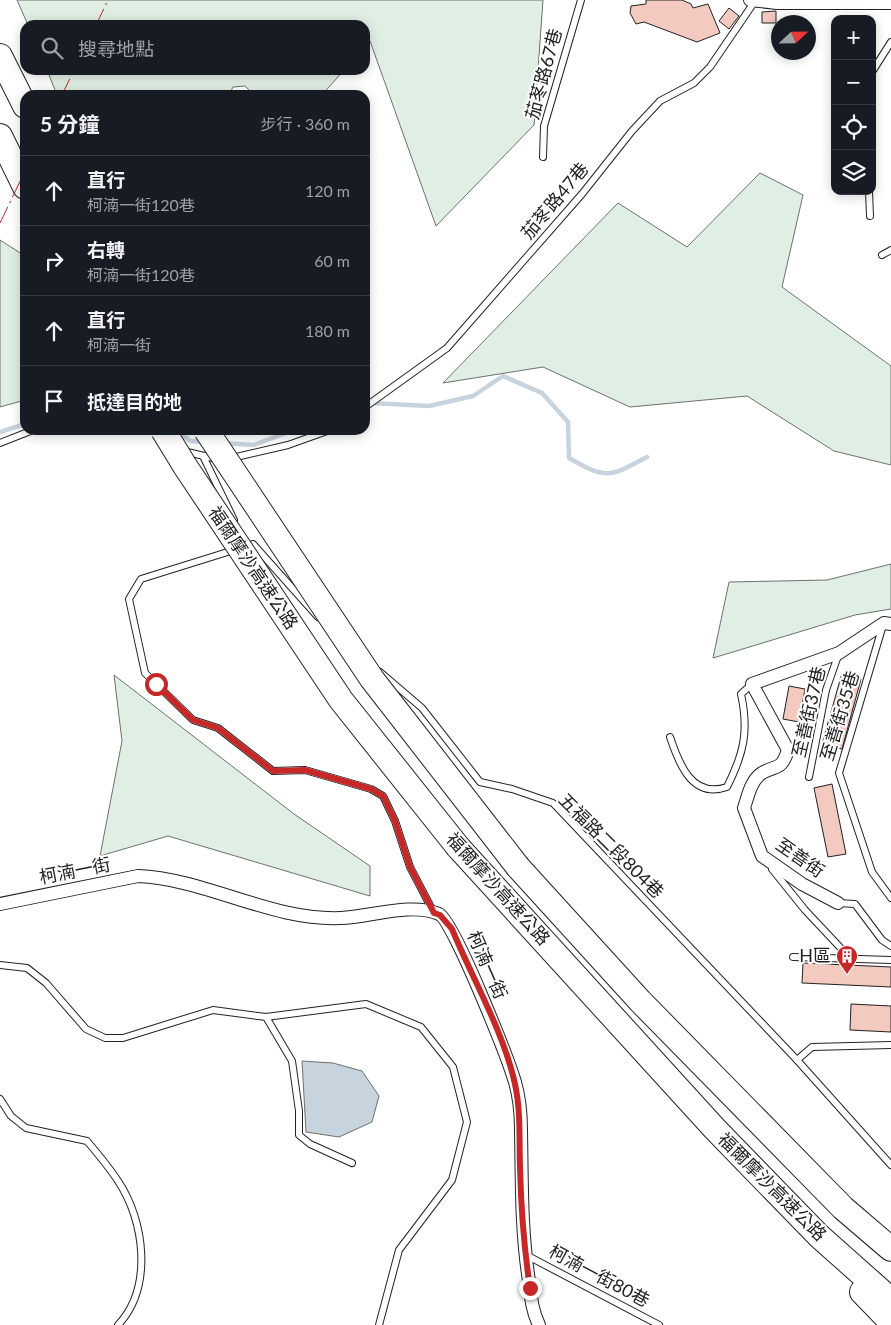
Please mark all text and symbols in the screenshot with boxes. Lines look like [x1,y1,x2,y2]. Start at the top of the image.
north arrow [771,15,816,60]
map controls [831,15,876,195]
button: + [831,15,876,60]
search box [20,20,370,75]
street label: 茄苳路67巷 [520,26,566,121]
icon: search [38,34,66,62]
text: 搜尋地點 [78,37,154,60]
button: − [831,60,876,105]
button: locate [831,105,876,150]
text: 5 分鐘 [40,111,99,136]
text: 步行 · 360 m [261,114,350,133]
button: layers [831,150,876,195]
street label: 茄苳路47巷 [516,158,593,243]
text: 直行 [87,168,125,191]
icon: ahead [40,177,68,205]
text: 120 m [305,181,350,200]
text: 柯湳一街120巷 [87,195,195,214]
text: 右轉 [87,238,125,261]
icon: right [40,247,68,275]
text: 60 m [314,251,350,270]
text: 柯湳一街120巷 [87,265,195,284]
text: 直行 [87,308,125,331]
icon: ahead [40,317,68,345]
text: 180 m [305,321,350,340]
text: 柯湳一街 [87,335,151,354]
icon: arrive [40,387,68,415]
text: 抵達目的地 [87,390,182,413]
street label: 福爾摩沙高速公路 [204,502,303,633]
street label: 至善街37巷 [787,664,829,760]
street label: 至善街35巷 [815,668,863,763]
route start [145,673,168,696]
street label: 五福路二段804巷 [555,788,669,902]
street label: 福爾摩沙高速公路 [442,827,555,949]
street label: 至善街 [772,833,829,882]
street label: 柯湳一街 [37,852,112,888]
street label: 柯湳一街 [463,927,513,1002]
place label: H區 [799,944,831,966]
building icon: H區 [835,944,859,975]
street label: 福爾摩沙高速公路 [714,1128,831,1245]
street label: 柯湳一街80巷 [545,1239,654,1311]
route end [519,1277,542,1300]

